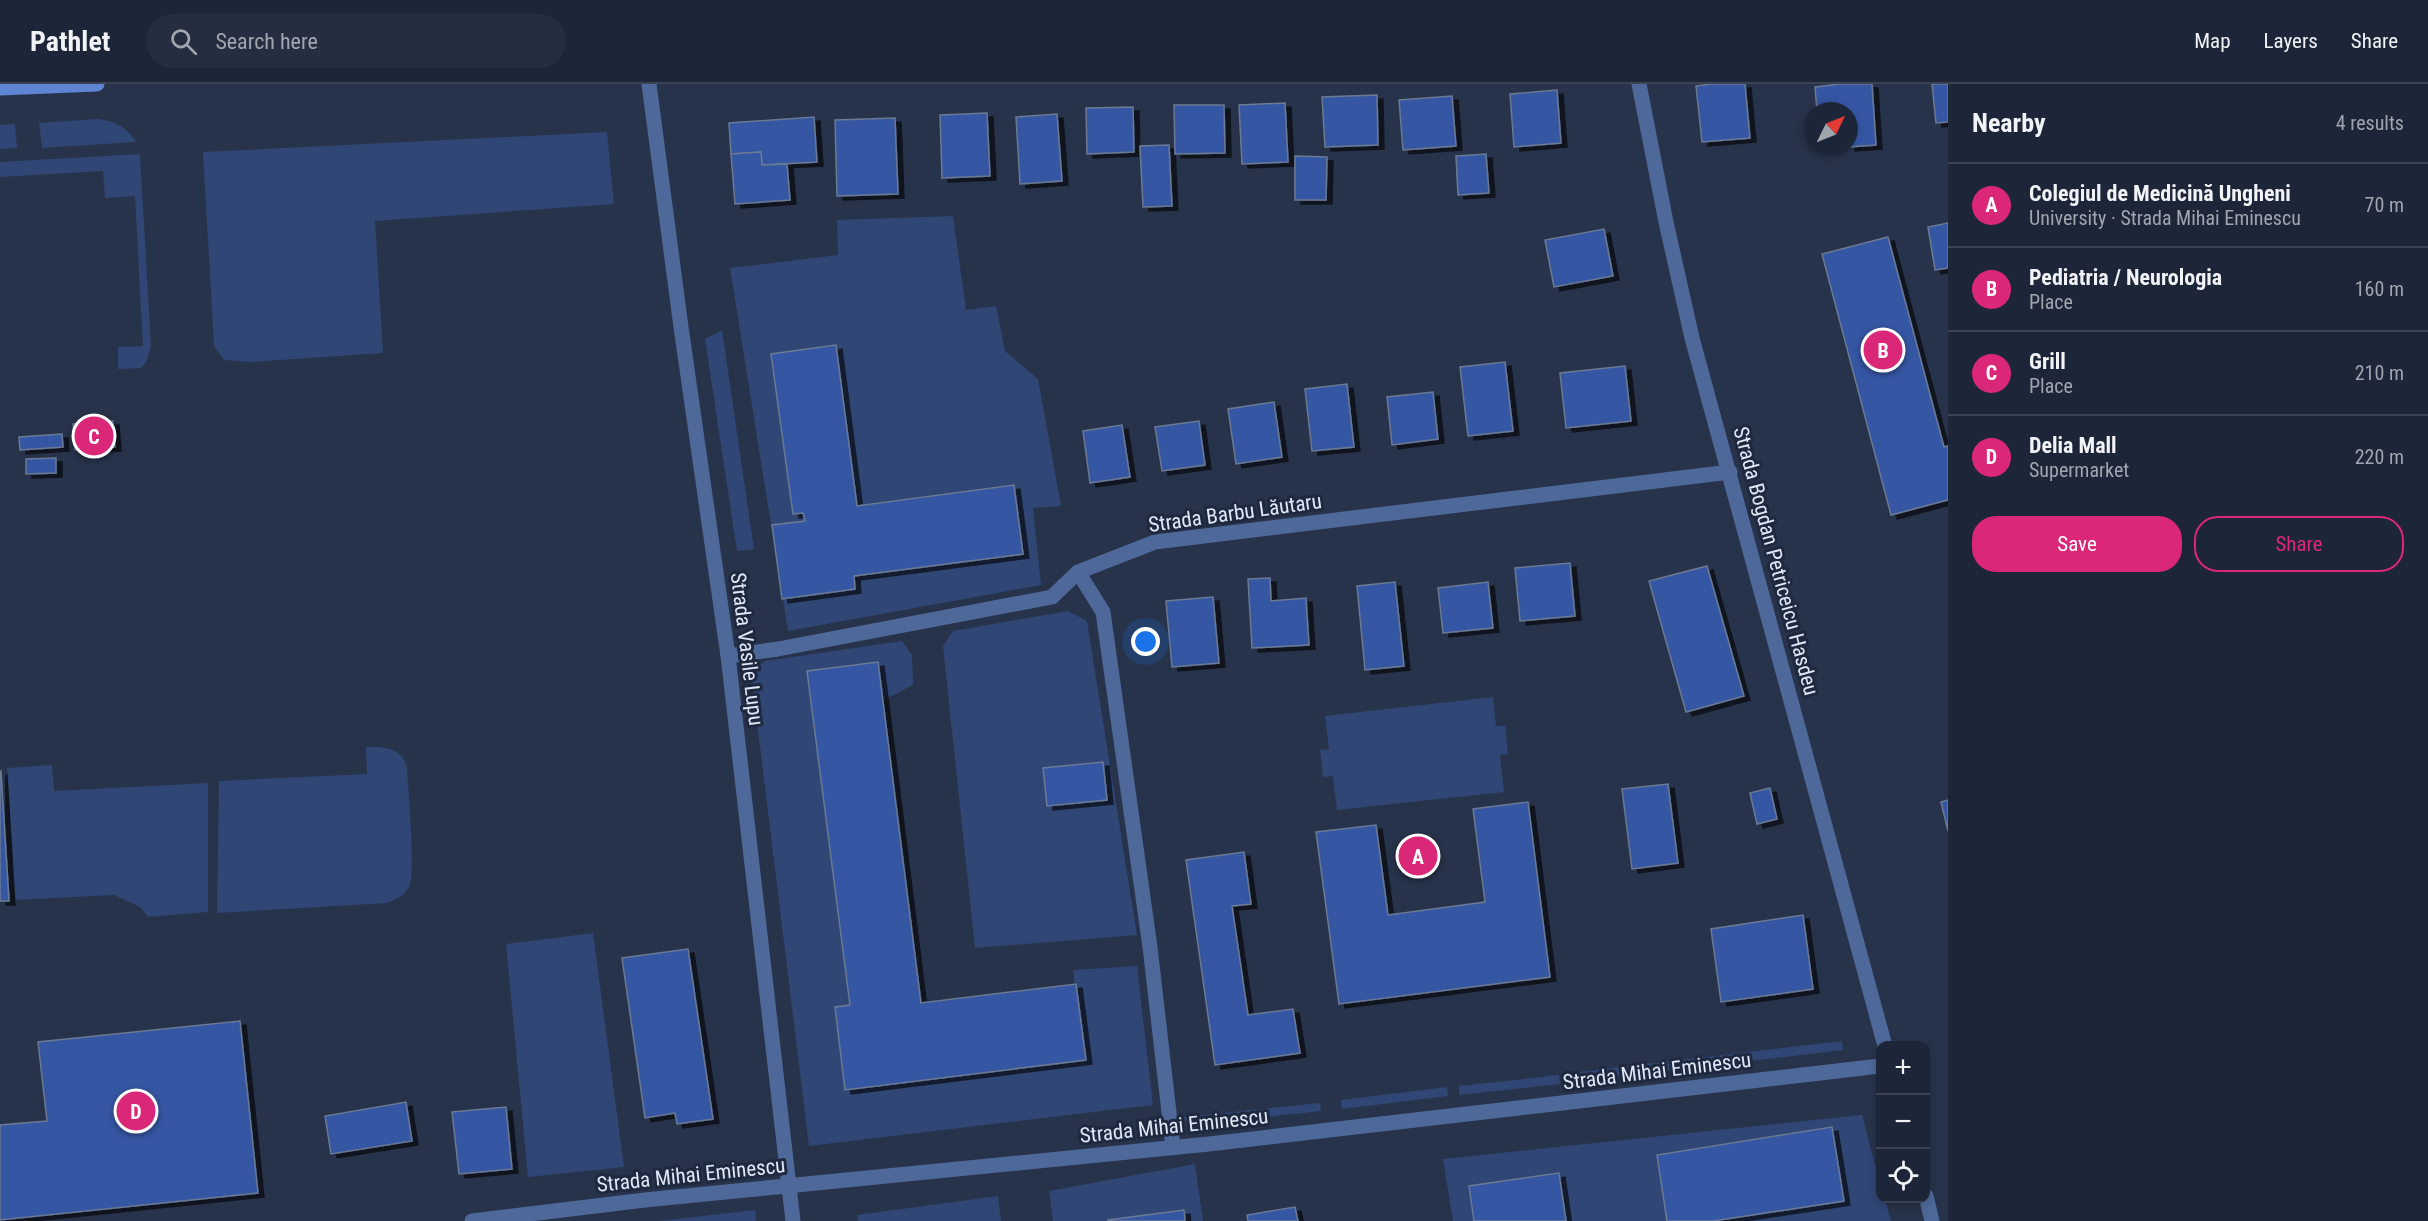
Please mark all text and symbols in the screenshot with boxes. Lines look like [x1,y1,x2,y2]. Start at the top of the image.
search box [146,14,566,68]
text: Pathlet [30,25,110,58]
icon: search [167,25,200,58]
text: Search here [215,29,318,54]
text: Map [2194,29,2231,53]
text: Layers [2264,29,2318,53]
text: Share [2351,29,2398,53]
north arrow [1804,102,1858,156]
text: Nearby [1972,108,2046,138]
text: 4 results [2336,111,2404,135]
text: Colegiul de Medicină Ungheni [2029,181,2291,206]
text: A [1986,193,1997,217]
text: 70 m [2365,193,2404,217]
text: University · Strada Mihai Eminescu [2029,206,2301,230]
text: Pediatria / Neurologia [2029,265,2222,290]
text: B [1986,277,1997,301]
text: 160 m [2355,277,2404,301]
text: Place [2029,290,2073,314]
pin: B [1864,328,1902,372]
text: Grill [2029,349,2066,374]
text: C [1986,361,1997,385]
text: 210 m [2355,361,2404,385]
text: Place [2029,374,2073,398]
pin: C [74,414,113,458]
street label: Strada Bogdan Petriceicu Hasdeu [1729,424,1823,698]
text: Delia Mall [2029,433,2117,458]
text: D [1986,445,1997,469]
text: 220 m [2355,445,2404,469]
text: Supermarket [2029,458,2129,482]
street label: Strada Barbu Lăutaru [1147,489,1323,537]
button: Save [1972,516,2182,572]
button: Share [2194,516,2404,572]
street label: Strada Vasile Lupu [726,571,768,727]
your location [1131,627,1160,656]
pin: A [1398,834,1438,878]
map controls [1876,1041,1930,1203]
button: + [1876,1041,1930,1095]
street label: Strada Mihai Eminescu [1562,1048,1752,1094]
pin: D [116,1088,156,1134]
button: − [1876,1095,1930,1149]
street label: Strada Mihai Eminescu [1079,1104,1269,1148]
button: locate [1876,1149,1930,1203]
street label: Strada Mihai Eminescu [596,1153,786,1197]

